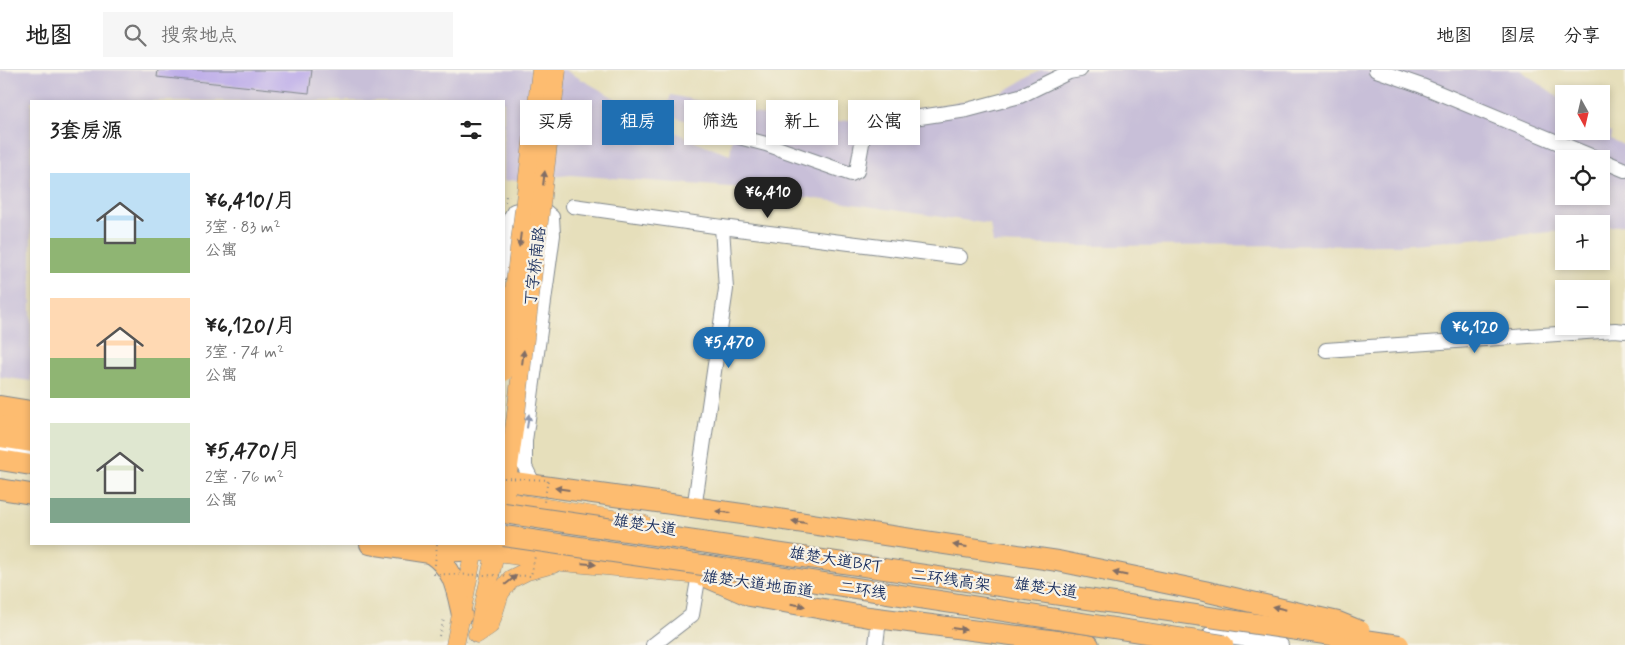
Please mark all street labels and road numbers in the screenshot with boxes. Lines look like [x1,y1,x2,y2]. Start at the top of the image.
street label: 丁字桥南路 [520,225,551,307]
street label: 雄楚大道 [612,510,678,541]
street label: 雄楚大道BRT [788,543,884,578]
street label: 二环线高架 [910,565,992,596]
street label: 雄楚大道地面道 [701,566,815,603]
street label: 雄楚大道 [1013,574,1079,603]
street label: 二环线 [837,576,888,605]

